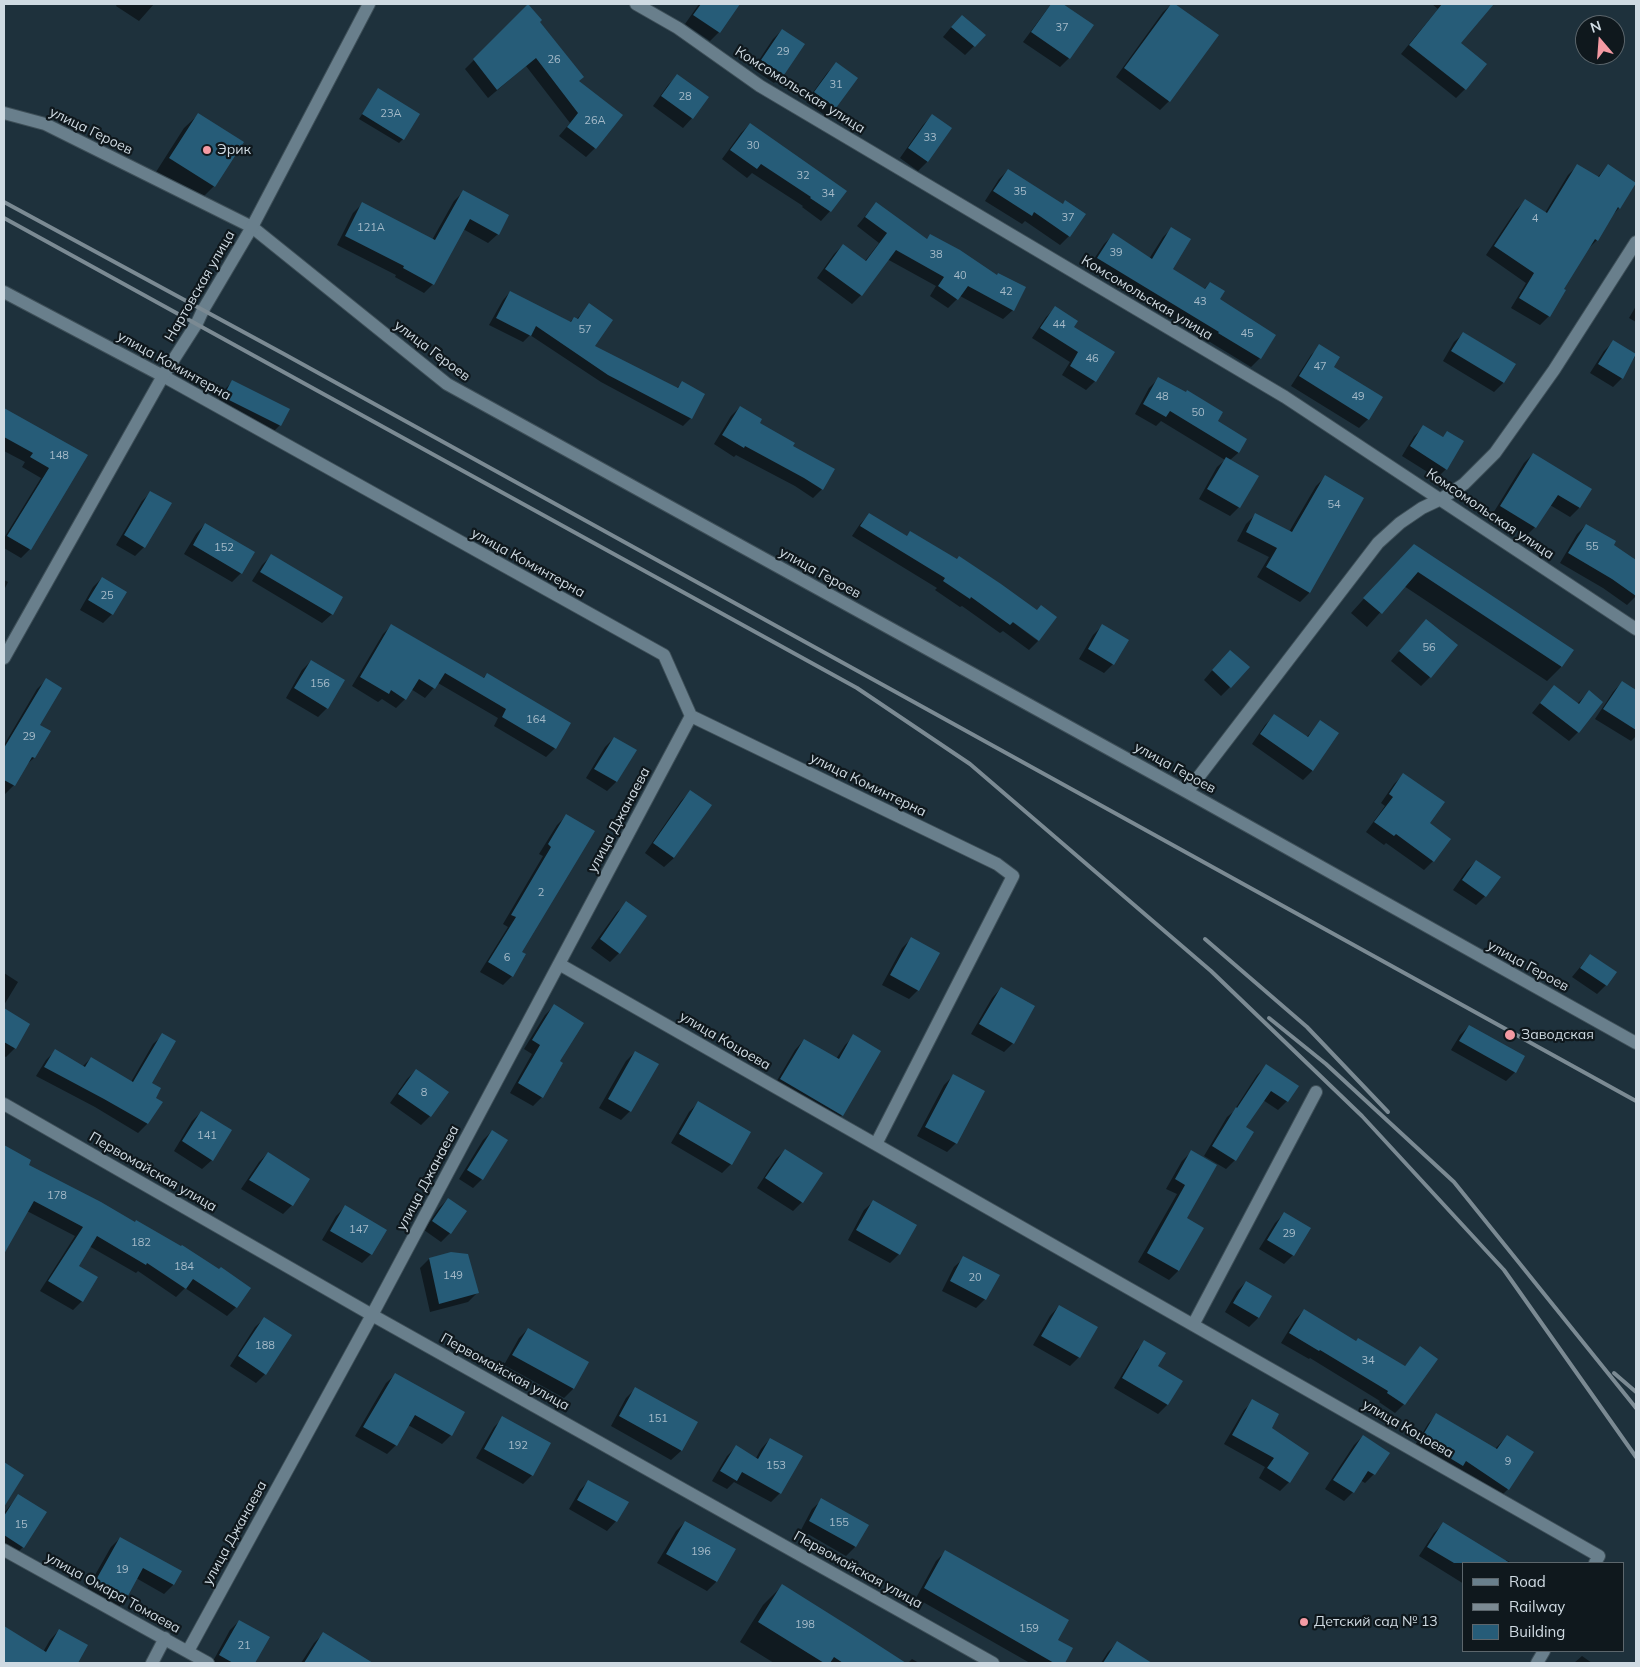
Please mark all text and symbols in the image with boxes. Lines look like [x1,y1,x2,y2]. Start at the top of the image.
north arrow [1575,15,1625,65]
text: N [1588,16,1603,37]
house number: 37 [1055,21,1069,35]
street label: Комсомольская улица [732,43,868,137]
house number: 29 [776,45,790,59]
house number: 26 [547,53,561,67]
house number: 31 [829,78,843,92]
house number: 28 [678,90,692,104]
street label: улица Героев [47,104,135,158]
house number: 23А [380,107,402,121]
house number: 26А [584,114,606,128]
house number: 33 [923,131,937,145]
house number: 30 [746,139,760,153]
place label: Эрик [217,142,251,158]
marker: Эрик [201,144,213,156]
house number: 32 [796,169,810,183]
house number: 35 [1013,185,1027,199]
house number: 34 [821,187,835,201]
house number: 37 [1061,211,1075,225]
house number: 4 [1532,212,1538,226]
house number: 121А [357,221,385,235]
street label: Нартовская улица [161,228,239,344]
house number: 39 [1109,246,1123,260]
house number: 38 [929,248,943,262]
street label: Комсомольская улица [1078,252,1216,344]
house number: 40 [953,269,967,283]
house number: 42 [999,285,1013,299]
house number: 43 [1193,295,1207,309]
street label: улица Героев [391,317,473,385]
house number: 44 [1052,318,1066,332]
house number: 57 [578,323,592,337]
house number: 45 [1240,327,1254,341]
street label: улица Коминтерна [114,328,234,404]
house number: 46 [1085,352,1099,366]
house number: 47 [1313,360,1327,374]
house number: 48 [1155,390,1169,404]
house number: 49 [1351,390,1365,404]
house number: 50 [1191,406,1205,420]
house number: 148 [49,449,69,463]
street label: Комсомольская улица [1423,465,1557,563]
house number: 54 [1327,498,1341,512]
street label: улица Коминтерна [468,525,588,601]
house number: 55 [1585,540,1599,554]
house number: 152 [214,541,234,555]
street label: улица Героев [776,544,864,602]
house number: 25 [100,589,114,603]
house number: 56 [1422,641,1436,655]
house number: 156 [310,677,330,691]
house number: 164 [526,713,546,727]
house number: 29 [22,730,36,744]
street label: улица Героев [1131,739,1219,797]
street label: улица Коминтерна [807,750,929,820]
street label: улица Джанаева [584,765,654,875]
house number: 2 [538,886,544,900]
street label: улица Героев [1484,937,1572,995]
house number: 6 [504,951,510,965]
street label: улица Коцоева [676,1008,774,1074]
place label: Заводская [1521,1027,1594,1043]
marker: Заводская [1503,1028,1517,1042]
house number: 8 [421,1086,427,1100]
street label: улица Джанаева [393,1123,463,1233]
street label: Первомайская улица [86,1129,220,1215]
house number: 141 [197,1129,217,1143]
house number: 178 [47,1189,67,1203]
house number: 147 [349,1223,369,1237]
house number: 29 [1282,1227,1296,1241]
house number: 182 [131,1236,151,1250]
house number: 184 [174,1260,194,1274]
house number: 149 [443,1269,463,1283]
house number: 20 [968,1271,982,1285]
street label: Первомайская улица [438,1330,572,1414]
house number: 188 [255,1339,275,1353]
house number: 34 [1361,1354,1375,1368]
street label: улица Коцоева [1359,1396,1457,1462]
house number: 151 [648,1412,668,1426]
house number: 192 [508,1439,528,1453]
house number: 9 [1505,1455,1511,1469]
house number: 153 [766,1459,786,1473]
street label: улица Джанаева [199,1478,271,1588]
house number: 155 [829,1516,849,1530]
house number: 15 [14,1518,28,1532]
street label: Первомайская улица [791,1528,925,1612]
house number: 196 [691,1545,711,1559]
street label: улица Омара Томаева [43,1549,183,1637]
legend [1462,1562,1625,1652]
house number: 19 [115,1563,129,1577]
text: Road [1509,1572,1546,1591]
text: Railway [1509,1597,1565,1616]
place label: Детский сад № 13 [1314,1614,1438,1630]
marker: Детский сад № 13 [1298,1616,1310,1628]
house number: 198 [795,1618,815,1632]
house number: 159 [1019,1622,1039,1636]
text: Building [1509,1622,1565,1641]
house number: 21 [237,1639,251,1653]

